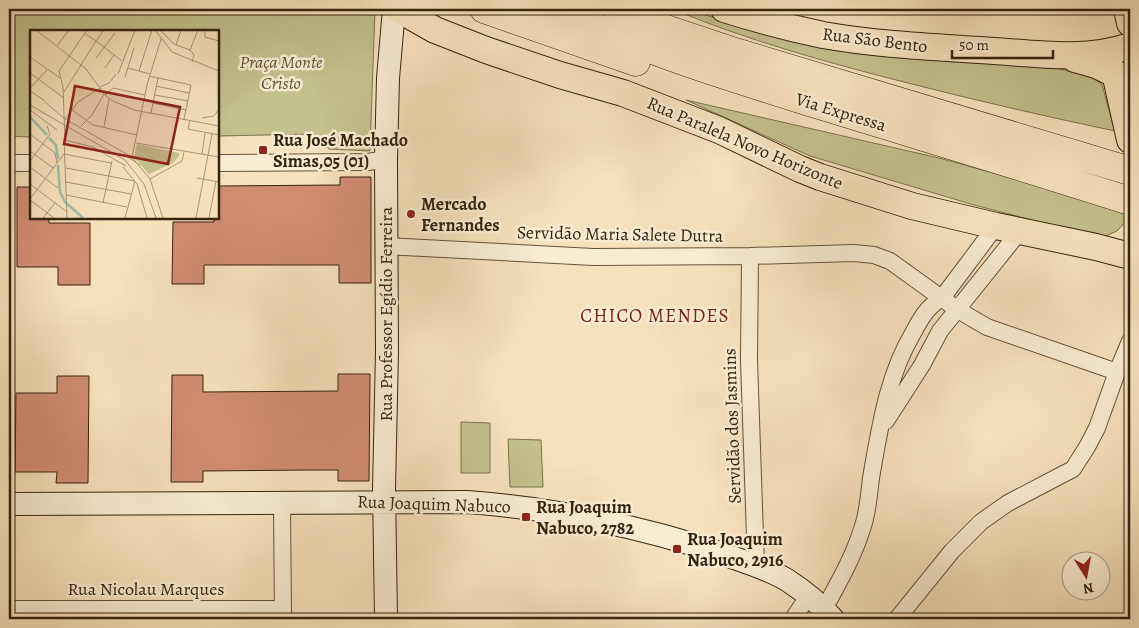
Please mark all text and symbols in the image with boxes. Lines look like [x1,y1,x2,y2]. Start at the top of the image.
street label: Rua São Bento [821,22,929,58]
scale bar [952,28,1053,60]
inset map [30,30,219,219]
text: 50 m [959,35,989,55]
park label: Praça Monte Cristo [240,50,323,95]
street label: Via Expressa [792,87,890,137]
street label: Rua Paralela Novo Horizonte [643,91,847,195]
place label: Rua José Machado Simas,05 (01) [273,128,408,173]
marker: Rua José Machado Simas,05 (01) [257,144,269,156]
place label: Mercado Fernandes [421,192,500,237]
street label: Rua Professor Egídio Ferreira [374,206,398,421]
marker: Mercado Fernandes [405,208,417,220]
street label: Servidão Maria Salete Dutra [517,220,724,248]
district label: CHICO MENDES [580,303,730,329]
street label: Servidão dos Jasmins [717,348,747,504]
street label: Rua Joaquim Nabuco [357,489,511,519]
place label: Rua Joaquim Nabuco, 2782 [536,495,634,540]
marker: Rua Joaquim Nabuco, 2782 [520,511,532,523]
place label: Rua Joaquim Nabuco, 2916 [687,527,783,572]
marker: Rua Joaquim Nabuco, 2916 [671,543,683,555]
north arrow [1062,550,1112,600]
street label: Rua Nicolau Marques [68,577,224,601]
text: N [1082,578,1095,599]

